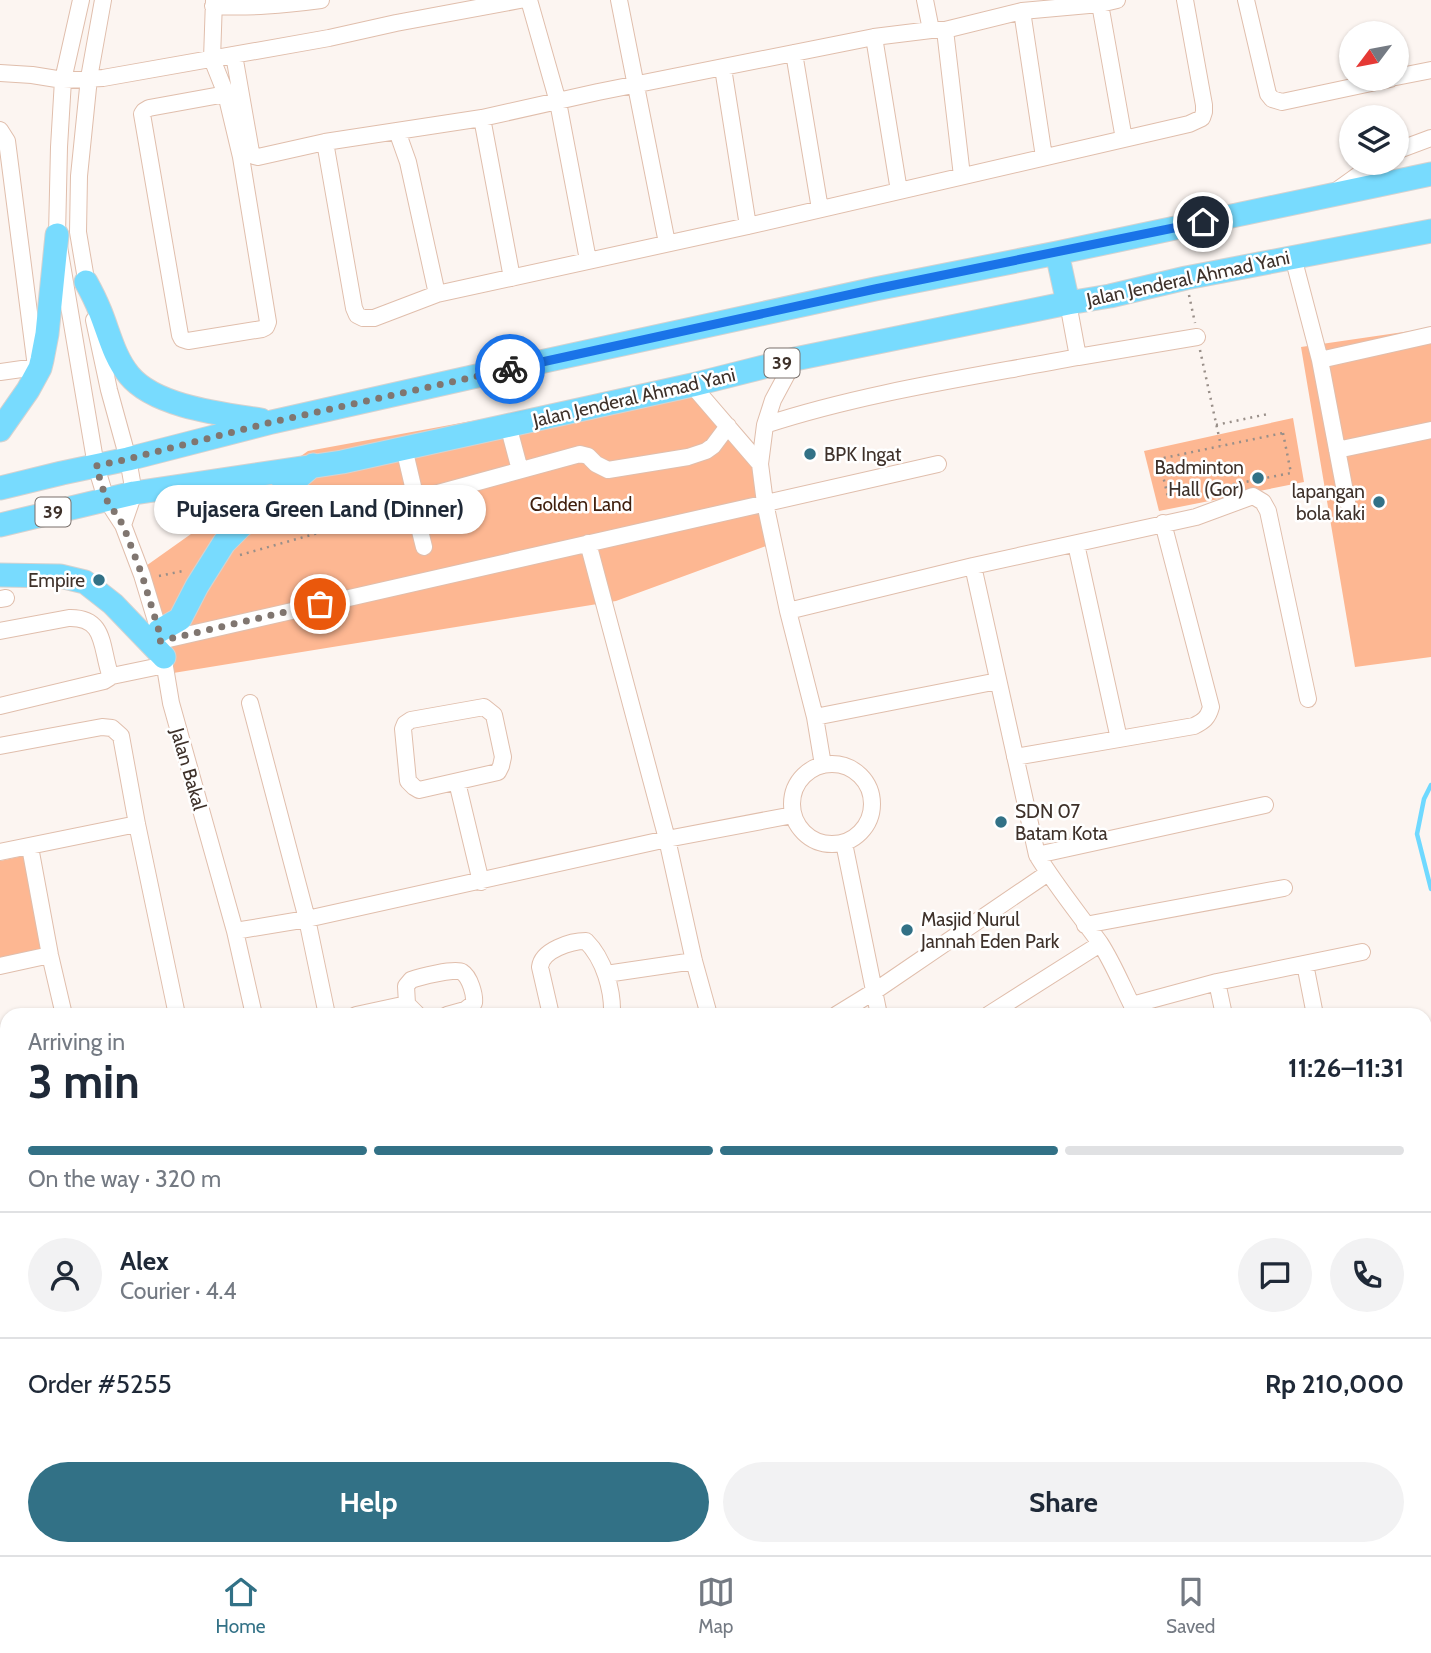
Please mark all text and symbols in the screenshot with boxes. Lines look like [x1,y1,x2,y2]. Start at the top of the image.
north arrow [1339,21,1409,91]
map controls [1339,21,1409,175]
button: layers [1339,105,1409,175]
pin [1173,192,1233,252]
icon: home [1184,203,1222,241]
street label: Jalan Jenderal Ahmad Yani [1083,246,1292,311]
courier [475,334,545,404]
road number: 39 [764,348,800,377]
icon: bike [491,350,529,388]
street label: Jalan Jenderal Ahmad Yani [530,363,738,432]
place label: BPK Ingat [824,443,902,466]
marker: BPK Ingat [802,446,818,462]
place label: Badminton Hall (Gor) [1154,456,1244,501]
marker: Badminton Hall (Gor) [1250,470,1266,486]
place label: lapangan bola kaki [1292,480,1365,525]
callout: Pujasera Green Land (Dinner) [154,485,486,534]
park label: Golden Land [530,493,632,516]
marker: lapangan bola kaki [1371,494,1387,510]
text: Pujasera Green Land (Dinner) [176,495,464,523]
road number: 39 [36,498,70,526]
place label: Empire [28,569,85,592]
marker: Empire [91,572,107,588]
pin [290,574,350,634]
icon: bag [301,585,339,623]
street label: Jalan Bakal [166,724,211,814]
place label: SDN 07 Batam Kota [1015,800,1108,845]
marker: SDN 07 Batam Kota [993,814,1009,830]
place label: Masjid Nurul Jannah Eden Park [920,908,1060,953]
marker: Masjid Nurul Jannah Eden Park [899,922,915,938]
text: Arriving in [28,1028,125,1056]
text: 11:26–11:31 [1288,1052,1404,1084]
text: 3 min [28,1054,140,1110]
text: On the way · 320 m [28,1165,221,1193]
button: person [28,1238,102,1312]
button: chat [1238,1238,1312,1312]
button: phone [1330,1238,1404,1312]
text: Alex [120,1245,169,1277]
text: Courier · 4.4 [120,1277,237,1305]
text: Order #5255 [28,1368,172,1400]
text: Rp 210,000 [1265,1368,1404,1400]
button: Help [28,1462,709,1542]
button: Share [723,1462,1404,1542]
tab: Home [216,1573,266,1638]
tab: Map [697,1573,735,1638]
tab: Saved [1166,1573,1215,1638]

